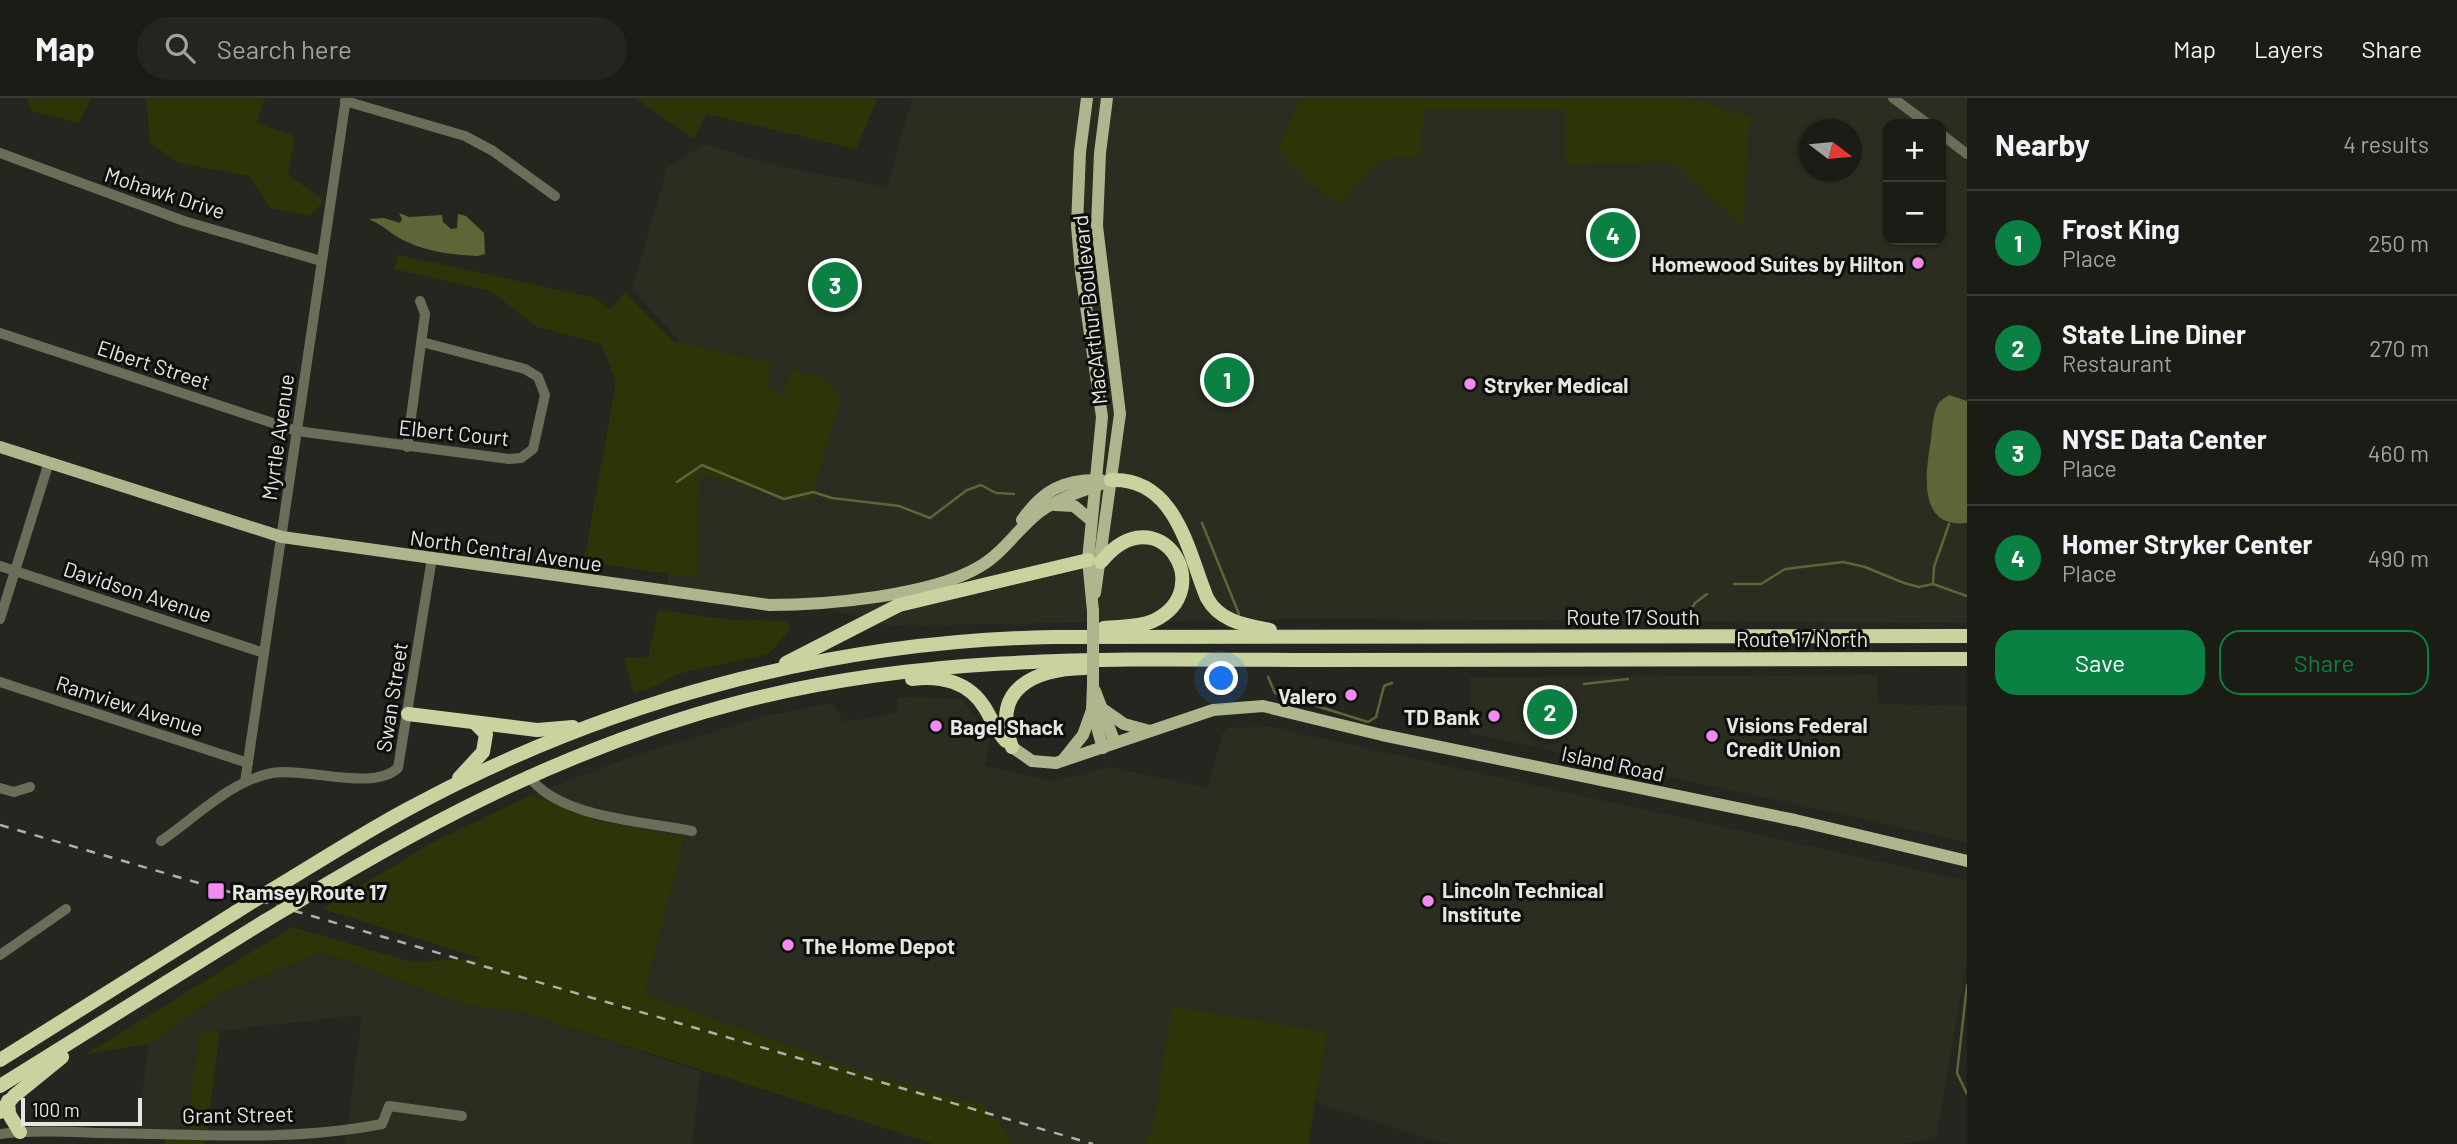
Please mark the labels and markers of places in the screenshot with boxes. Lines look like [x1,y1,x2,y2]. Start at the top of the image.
pin: 4 [1590,209,1636,261]
place label: Homewood Suites by Hilton [1651,251,1904,276]
marker: Homewood Suites by Hilton [1910,255,1926,271]
pin: 3 [812,259,858,311]
pin: 1 [1204,354,1250,406]
place label: Stryker Medical [1484,372,1628,397]
marker: Stryker Medical [1462,376,1478,392]
place label: Valero [1278,683,1337,708]
pin: 2 [1527,686,1573,738]
marker: Valero [1343,687,1359,703]
place label: TD Bank [1404,704,1480,729]
marker: TD Bank [1486,708,1502,724]
place label: Visions Federal Credit Union [1726,712,1868,761]
place label: Bagel Shack [950,714,1064,739]
marker: Bagel Shack [928,718,944,734]
marker: Visions Federal Credit Union [1704,728,1720,744]
place label: Lincoln Technical Institute [1442,877,1604,926]
place label: Ramsey Route 17 [232,879,388,904]
marker: Ramsey Route 17 [206,881,226,901]
marker: Lincoln Technical Institute [1420,893,1436,909]
place label: The Home Depot [802,933,955,958]
marker: The Home Depot [780,937,796,953]

